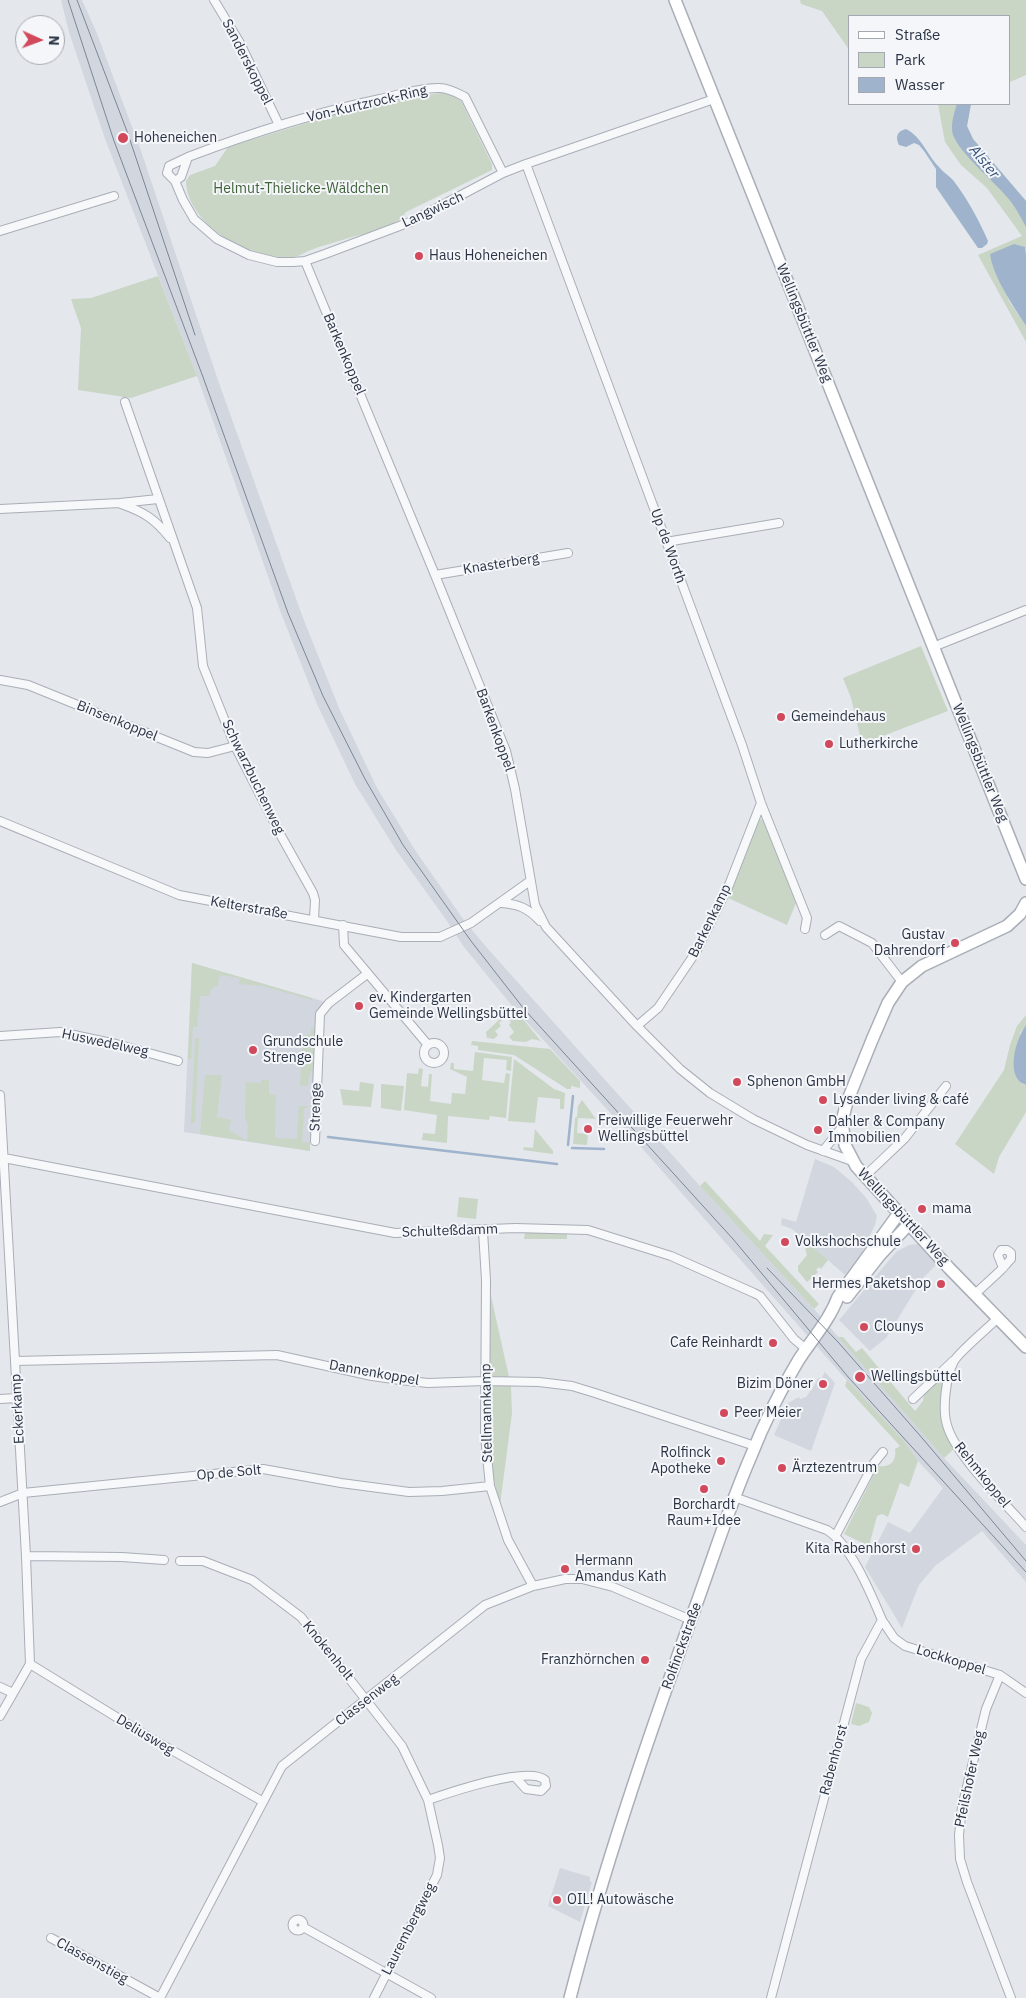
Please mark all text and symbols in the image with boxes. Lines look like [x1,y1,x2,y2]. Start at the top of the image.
north arrow [15,15,65,65]
legend [848,15,1011,105]
street label: Sanderskoppel [218,16,276,108]
text: Straße [895,25,940,44]
text: N [45,35,63,46]
text: Park [895,50,925,69]
text: Wasser [895,75,945,94]
street label: Von-Kurtzrock-Ring [305,82,429,126]
place label: Hoheneichen [134,130,217,146]
marker: Hoheneichen [116,131,130,145]
water label: Alster [965,142,1003,182]
park label: Helmut-Thielicke-Wäldchen [213,181,389,197]
street label: Langwisch [400,188,466,232]
place label: Haus Hoheneichen [429,248,548,264]
marker: Haus Hoheneichen [413,250,425,262]
street label: Wellingsbüttler Weg [773,261,835,385]
street label: Barkenkoppel [319,311,369,397]
street label: Up de Worth [647,506,689,586]
street label: Knasterberg [462,550,540,578]
street label: Barkenkoppel [472,686,518,774]
street label: Binsenkoppel [74,697,160,745]
street label: Wellingsbüttler Weg [949,701,1011,825]
place label: Gemeindehaus [791,709,886,725]
marker: Gemeindehaus [775,711,787,723]
street label: Schwarzbuchenweg [218,717,288,837]
place label: Lutherkirche [839,736,918,752]
marker: Lutherkirche [823,738,835,750]
street label: Barkenkamp [685,882,735,960]
street label: Kelterstraße [209,893,289,923]
place label: Gustav Dahrendorf [874,927,945,960]
marker: Gustav Dahrendorf [949,937,961,949]
place label: ev. Kindergarten Gemeinde Wellingsbüttel [369,990,527,1022]
marker: ev. Kindergarten Gemeinde Wellingsbüttel [353,1000,365,1012]
street label: Huswedelweg [60,1026,150,1060]
place label: Grundschule Strenge [263,1034,343,1066]
marker: Grundschule Strenge [247,1044,259,1056]
place label: Sphenon GmbH [747,1074,846,1090]
marker: Sphenon GmbH [731,1076,743,1088]
street label: Strenge [307,1082,325,1132]
place label: Lysander living & café [833,1092,969,1108]
marker: Lysander living & café [817,1094,829,1106]
place label: Freiwillige Feuerwehr Wellingsbüttel [598,1113,733,1146]
place label: Dahler & Company Immobilien [828,1114,945,1146]
marker: Freiwillige Feuerwehr Wellingsbüttel [582,1123,594,1135]
marker: Dahler & Company Immobilien [812,1124,824,1136]
street label: Wellingsbüttler Weg [854,1165,952,1269]
place label: mama [932,1201,971,1217]
marker: mama [916,1203,928,1215]
street label: Schulteßdamm [402,1221,498,1241]
place label: Volkshochschule [795,1234,901,1250]
marker: Volkshochschule [779,1236,791,1248]
place label: Hermes Paketshop [812,1276,931,1292]
marker: Hermes Paketshop [935,1278,947,1290]
place label: Clounys [874,1319,924,1335]
marker: Clounys [858,1321,870,1333]
place label: Cafe Reinhardt [670,1335,763,1351]
marker: Cafe Reinhardt [767,1337,779,1349]
street label: Dannenkoppel [328,1357,420,1389]
street label: Stellmannkamp [478,1363,496,1463]
place label: Wellingsbüttel [871,1369,961,1385]
marker: Wellingsbüttel [853,1370,867,1384]
street label: Eckerkamp [8,1374,28,1444]
place label: Bizim Döner [737,1376,813,1392]
marker: Bizim Döner [817,1378,829,1390]
place label: Peer Meier [734,1405,801,1421]
marker: Peer Meier [718,1407,730,1419]
street label: Rehmkoppel [951,1439,1013,1511]
place label: Rolfinck Apotheke [651,1445,711,1478]
marker: Rolfinck Apotheke [715,1455,727,1467]
place label: Ärztezentrum [792,1460,877,1476]
street label: Op de Solt [196,1462,262,1484]
marker: Ärztezentrum [776,1462,788,1474]
marker: Borchardt Raum+Idee [698,1483,710,1495]
place label: Borchardt Raum+Idee [667,1497,741,1530]
place label: Kita Rabenhorst [805,1541,906,1557]
marker: Kita Rabenhorst [910,1543,922,1555]
place label: Hermann Amandus Kath [575,1553,667,1585]
marker: Hermann Amandus Kath [559,1563,571,1575]
street label: Rolfinckstraße [658,1600,706,1692]
street label: Knokenholt [299,1618,357,1684]
street label: Lockkoppel [914,1641,988,1679]
place label: Franzhörnchen [541,1652,635,1668]
marker: Franzhörnchen [639,1654,651,1666]
street label: Classenweg [332,1670,402,1730]
street label: Deliusweg [113,1711,177,1759]
street label: Rabenhorst [816,1723,852,1797]
street label: Pfeilshofer Weg [952,1729,988,1829]
street label: Laurembergweg [379,1880,439,1978]
place label: OIL! Autowäsche [567,1892,674,1908]
marker: OIL! Autowäsche [551,1894,563,1906]
street label: Classenstieg [53,1934,131,1988]

